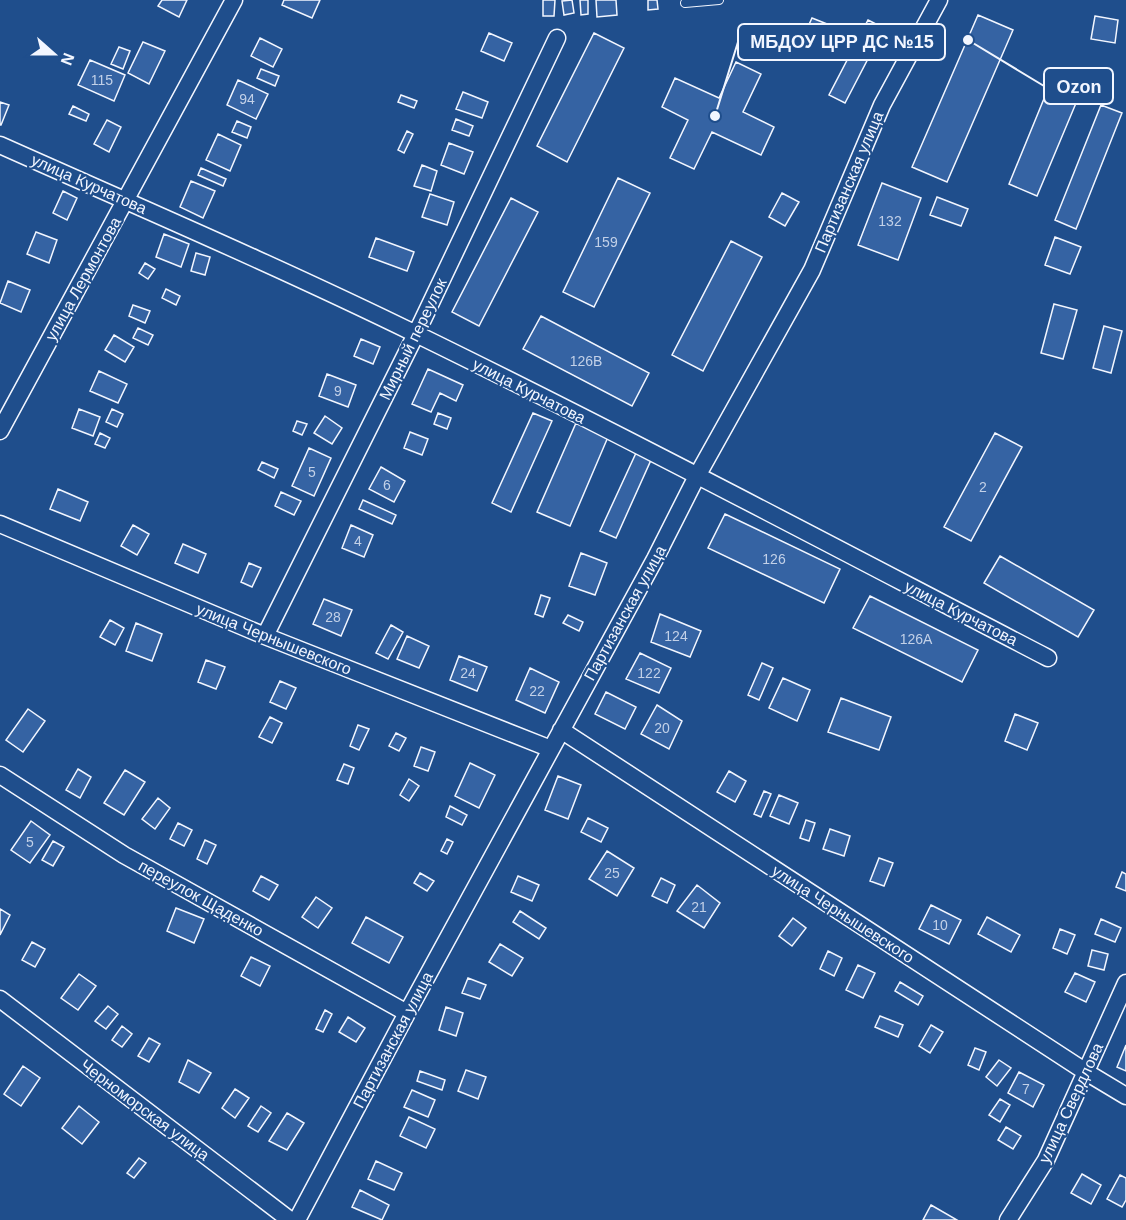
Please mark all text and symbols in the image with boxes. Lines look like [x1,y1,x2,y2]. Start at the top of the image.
north arrow [24,24,84,84]
callout: МБДОУ ЦРР ДС №15 [738,24,945,60]
text: МБДОУ ЦРР ДС №15 [750,32,934,52]
text: N [58,51,78,68]
callout: Ozon [1044,68,1113,104]
house number: 115 [91,72,113,88]
text: Ozon [1057,77,1102,97]
house number: 94 [239,91,255,107]
street label: Партизанская улица [812,109,886,255]
street label: улица Курчатова [29,151,149,217]
house number: 132 [878,213,902,229]
street label: улица Лермонтова [42,214,124,344]
house number: 159 [594,234,618,250]
street label: Мирный переулок [376,275,450,403]
house number: 126В [570,353,602,369]
street label: улица Курчатова [470,355,588,427]
house number: 9 [334,383,342,399]
house number: 5 [308,464,316,480]
house number: 6 [383,477,391,493]
house number: 2 [979,479,987,495]
house number: 4 [354,533,362,549]
street label: Партизанская улица [581,542,669,683]
house number: 126 [762,551,786,567]
street label: улица Курчатова [902,577,1020,649]
street label: улица Чернышевского [194,600,354,678]
house number: 28 [325,609,341,625]
house number: 124 [664,628,688,644]
house number: 126А [900,631,933,647]
house number: 24 [460,665,476,681]
house number: 122 [637,665,661,681]
house number: 22 [529,683,545,699]
house number: 20 [654,720,670,736]
house number: 5 [26,834,34,850]
street label: переулок Щаденко [136,857,266,939]
street label: улица Чернышевского [769,862,917,966]
house number: 25 [604,865,620,881]
house number: 21 [691,899,707,915]
house number: 10 [932,917,948,933]
street label: Партизанская улица [350,969,436,1111]
street label: улица Свердлова [1036,1040,1106,1166]
street label: Черноморская улица [77,1056,213,1164]
house number: 7 [1022,1081,1030,1097]

